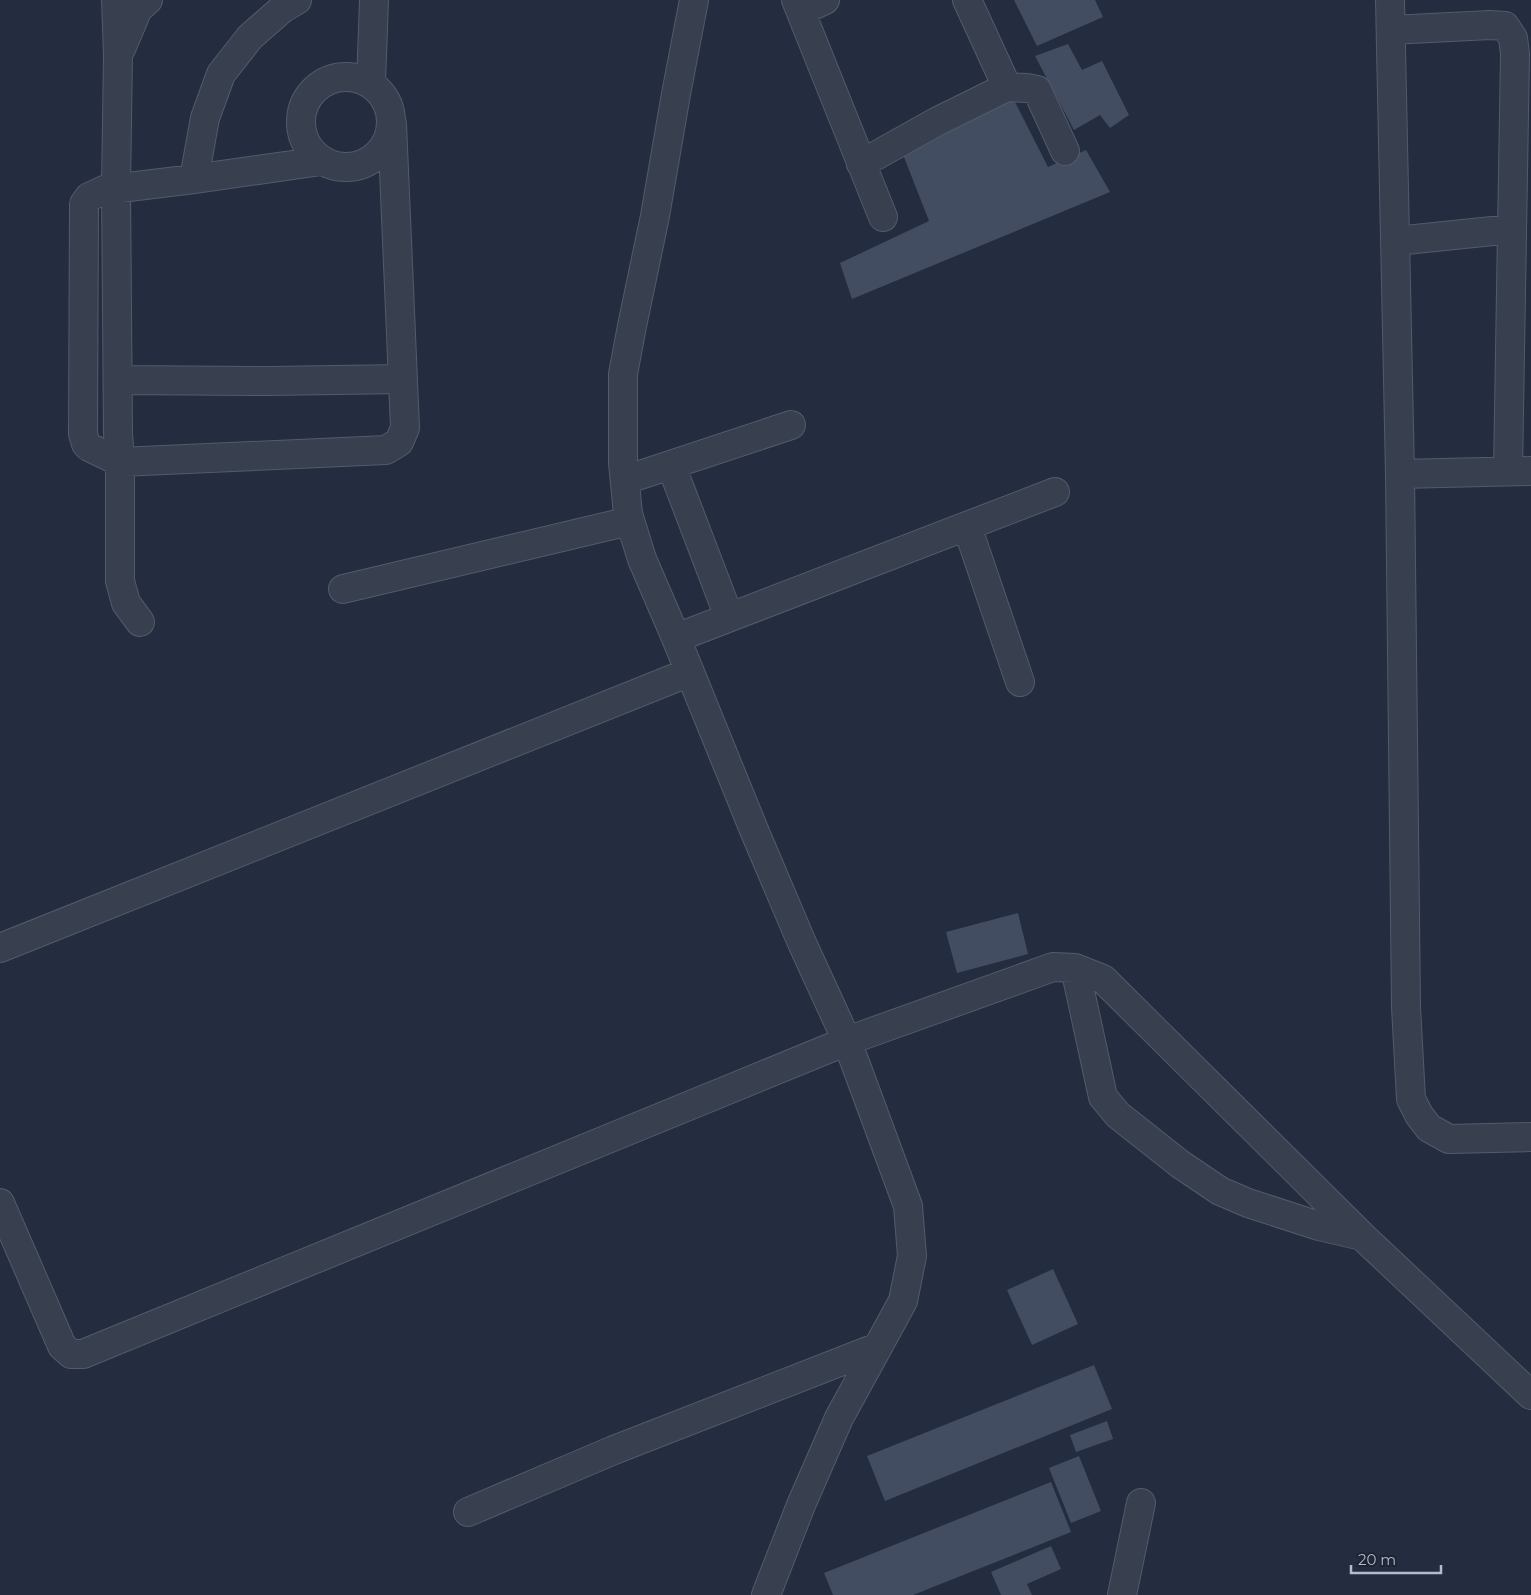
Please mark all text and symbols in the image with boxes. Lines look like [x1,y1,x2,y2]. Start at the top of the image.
scale bar [1351,1542,1441,1574]
text: 20 m [1358,1550,1396,1569]

